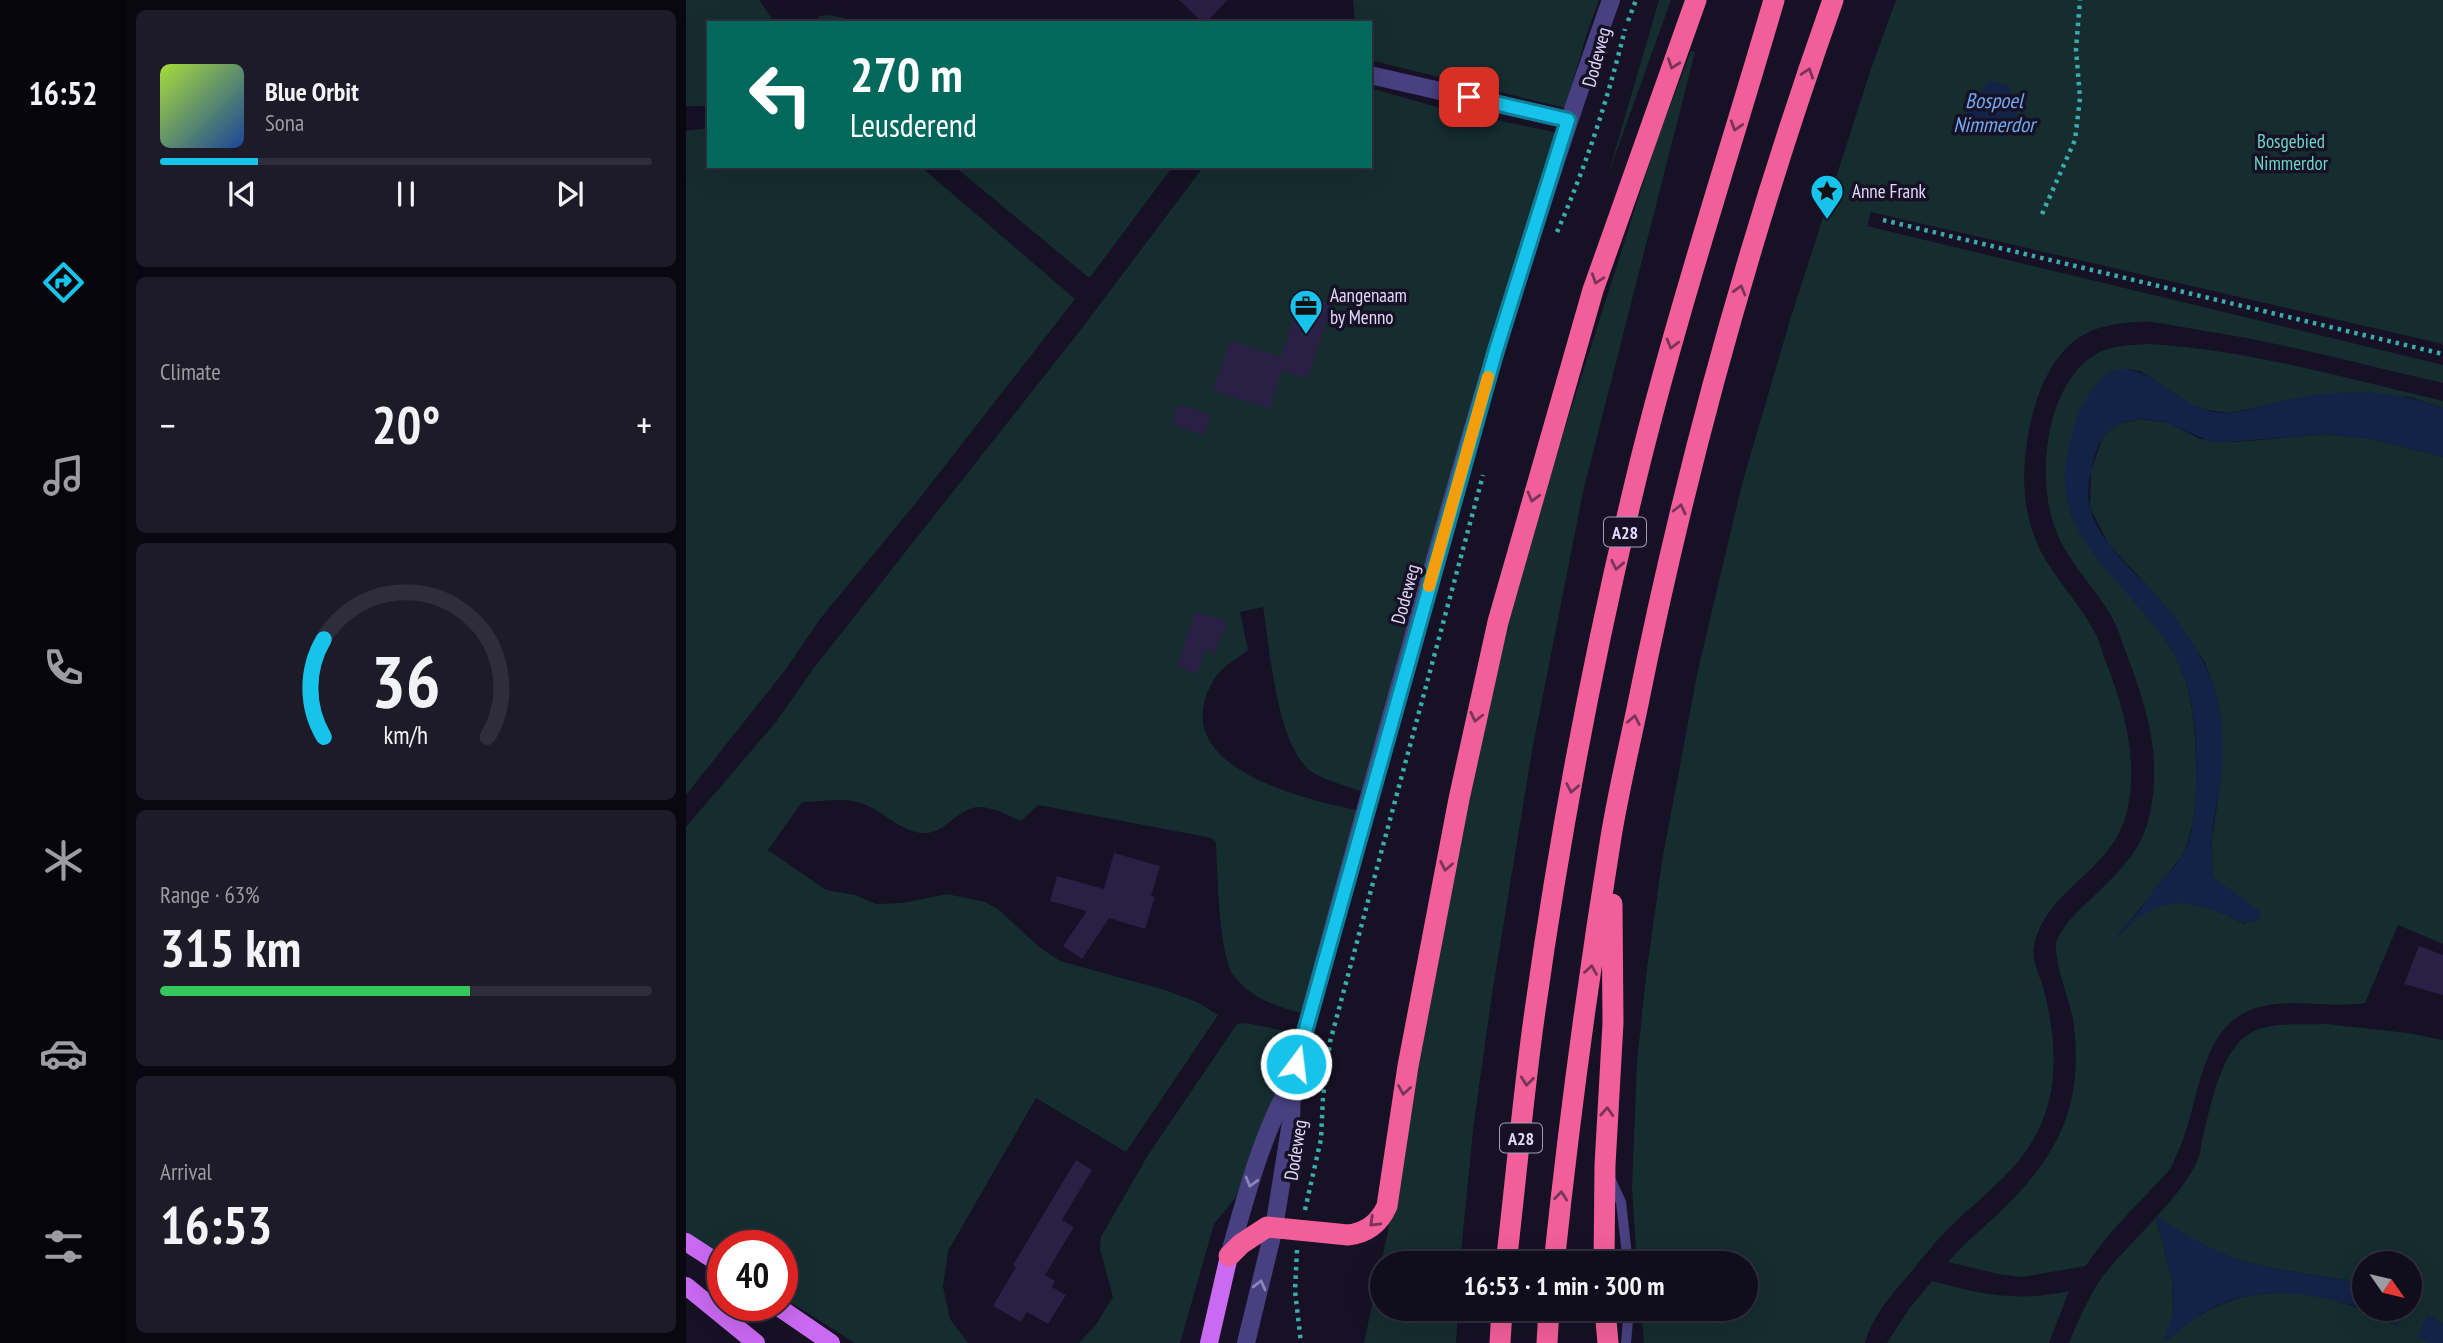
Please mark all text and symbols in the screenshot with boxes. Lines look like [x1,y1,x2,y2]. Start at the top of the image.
street label: Dodeweg [1577,24,1615,90]
text: 270 m [850,42,963,106]
icon: left [735,49,826,140]
one-way arrow [1667,58,1681,70]
pin [1439,67,1499,127]
one-way arrow [1799,67,1814,79]
text: 16:52 [28,72,98,114]
text: Blue Orbit [265,75,359,108]
icon: arrive [1450,78,1488,116]
water label: Bospoel Nimmerdor [1953,87,2038,138]
text: Leusderend [850,104,977,146]
text: Sona [265,108,304,137]
one-way arrow [1730,119,1744,131]
park label: Bosgebied Nimmerdor [2254,129,2329,175]
place icon: Anne Frank [1808,172,1846,221]
icon: previous [223,175,261,213]
icon: pause [387,175,425,213]
icon: next [551,175,589,213]
place label: Anne Frank [1852,179,1927,203]
icon: directions [39,258,88,307]
one-way arrow [1591,272,1605,284]
place label: Aangenaam by Menno [1330,283,1407,329]
one-way arrow [1732,284,1747,296]
office icon: Aangenaam by Menno [1287,287,1325,336]
one-way arrow [1666,338,1680,350]
text: Climate [160,357,221,386]
text: 20° [372,391,440,458]
text: − [160,400,176,449]
text: + [636,400,652,449]
icon: music [39,451,88,500]
one-way arrow [1526,491,1541,503]
one-way arrow [1672,503,1686,515]
road number: A28 [1604,518,1646,546]
one-way arrow [1611,559,1626,571]
street label: Dodeweg [1386,561,1424,627]
text: 36 [371,634,441,728]
icon: phone [39,643,88,692]
one-way arrow [1470,711,1484,723]
one-way arrow [1626,714,1641,726]
text: km/h [384,719,428,751]
one-way arrow [1565,782,1580,794]
icon: climate [39,836,88,885]
one-way arrow [1439,860,1454,872]
text: Range · 63% [160,880,260,909]
text: 315 km [160,914,301,981]
one-way arrow [1583,964,1598,976]
position arrow [1259,1027,1333,1101]
icon: car [39,1029,88,1078]
one-way arrow [1520,1076,1535,1087]
one-way arrow [1397,1084,1412,1096]
one-way arrow [1599,1106,1614,1117]
street label: Dodeweg [1278,1118,1312,1182]
road number: A28 [1500,1124,1542,1153]
text: Arrival [160,1157,212,1186]
one-way arrow [1244,1175,1259,1187]
one-way arrow [1553,1190,1568,1201]
text: 16:53 [160,1191,272,1258]
one-way arrow [1369,1214,1382,1227]
icon: filters [39,1222,88,1271]
speed limit sign: 40 [707,1230,798,1321]
north arrow [2352,1251,2422,1321]
map controls [2352,1251,2422,1321]
text: 16:53 · 1 min · 300 m [1464,1269,1664,1302]
one-way arrow [1251,1279,1266,1291]

